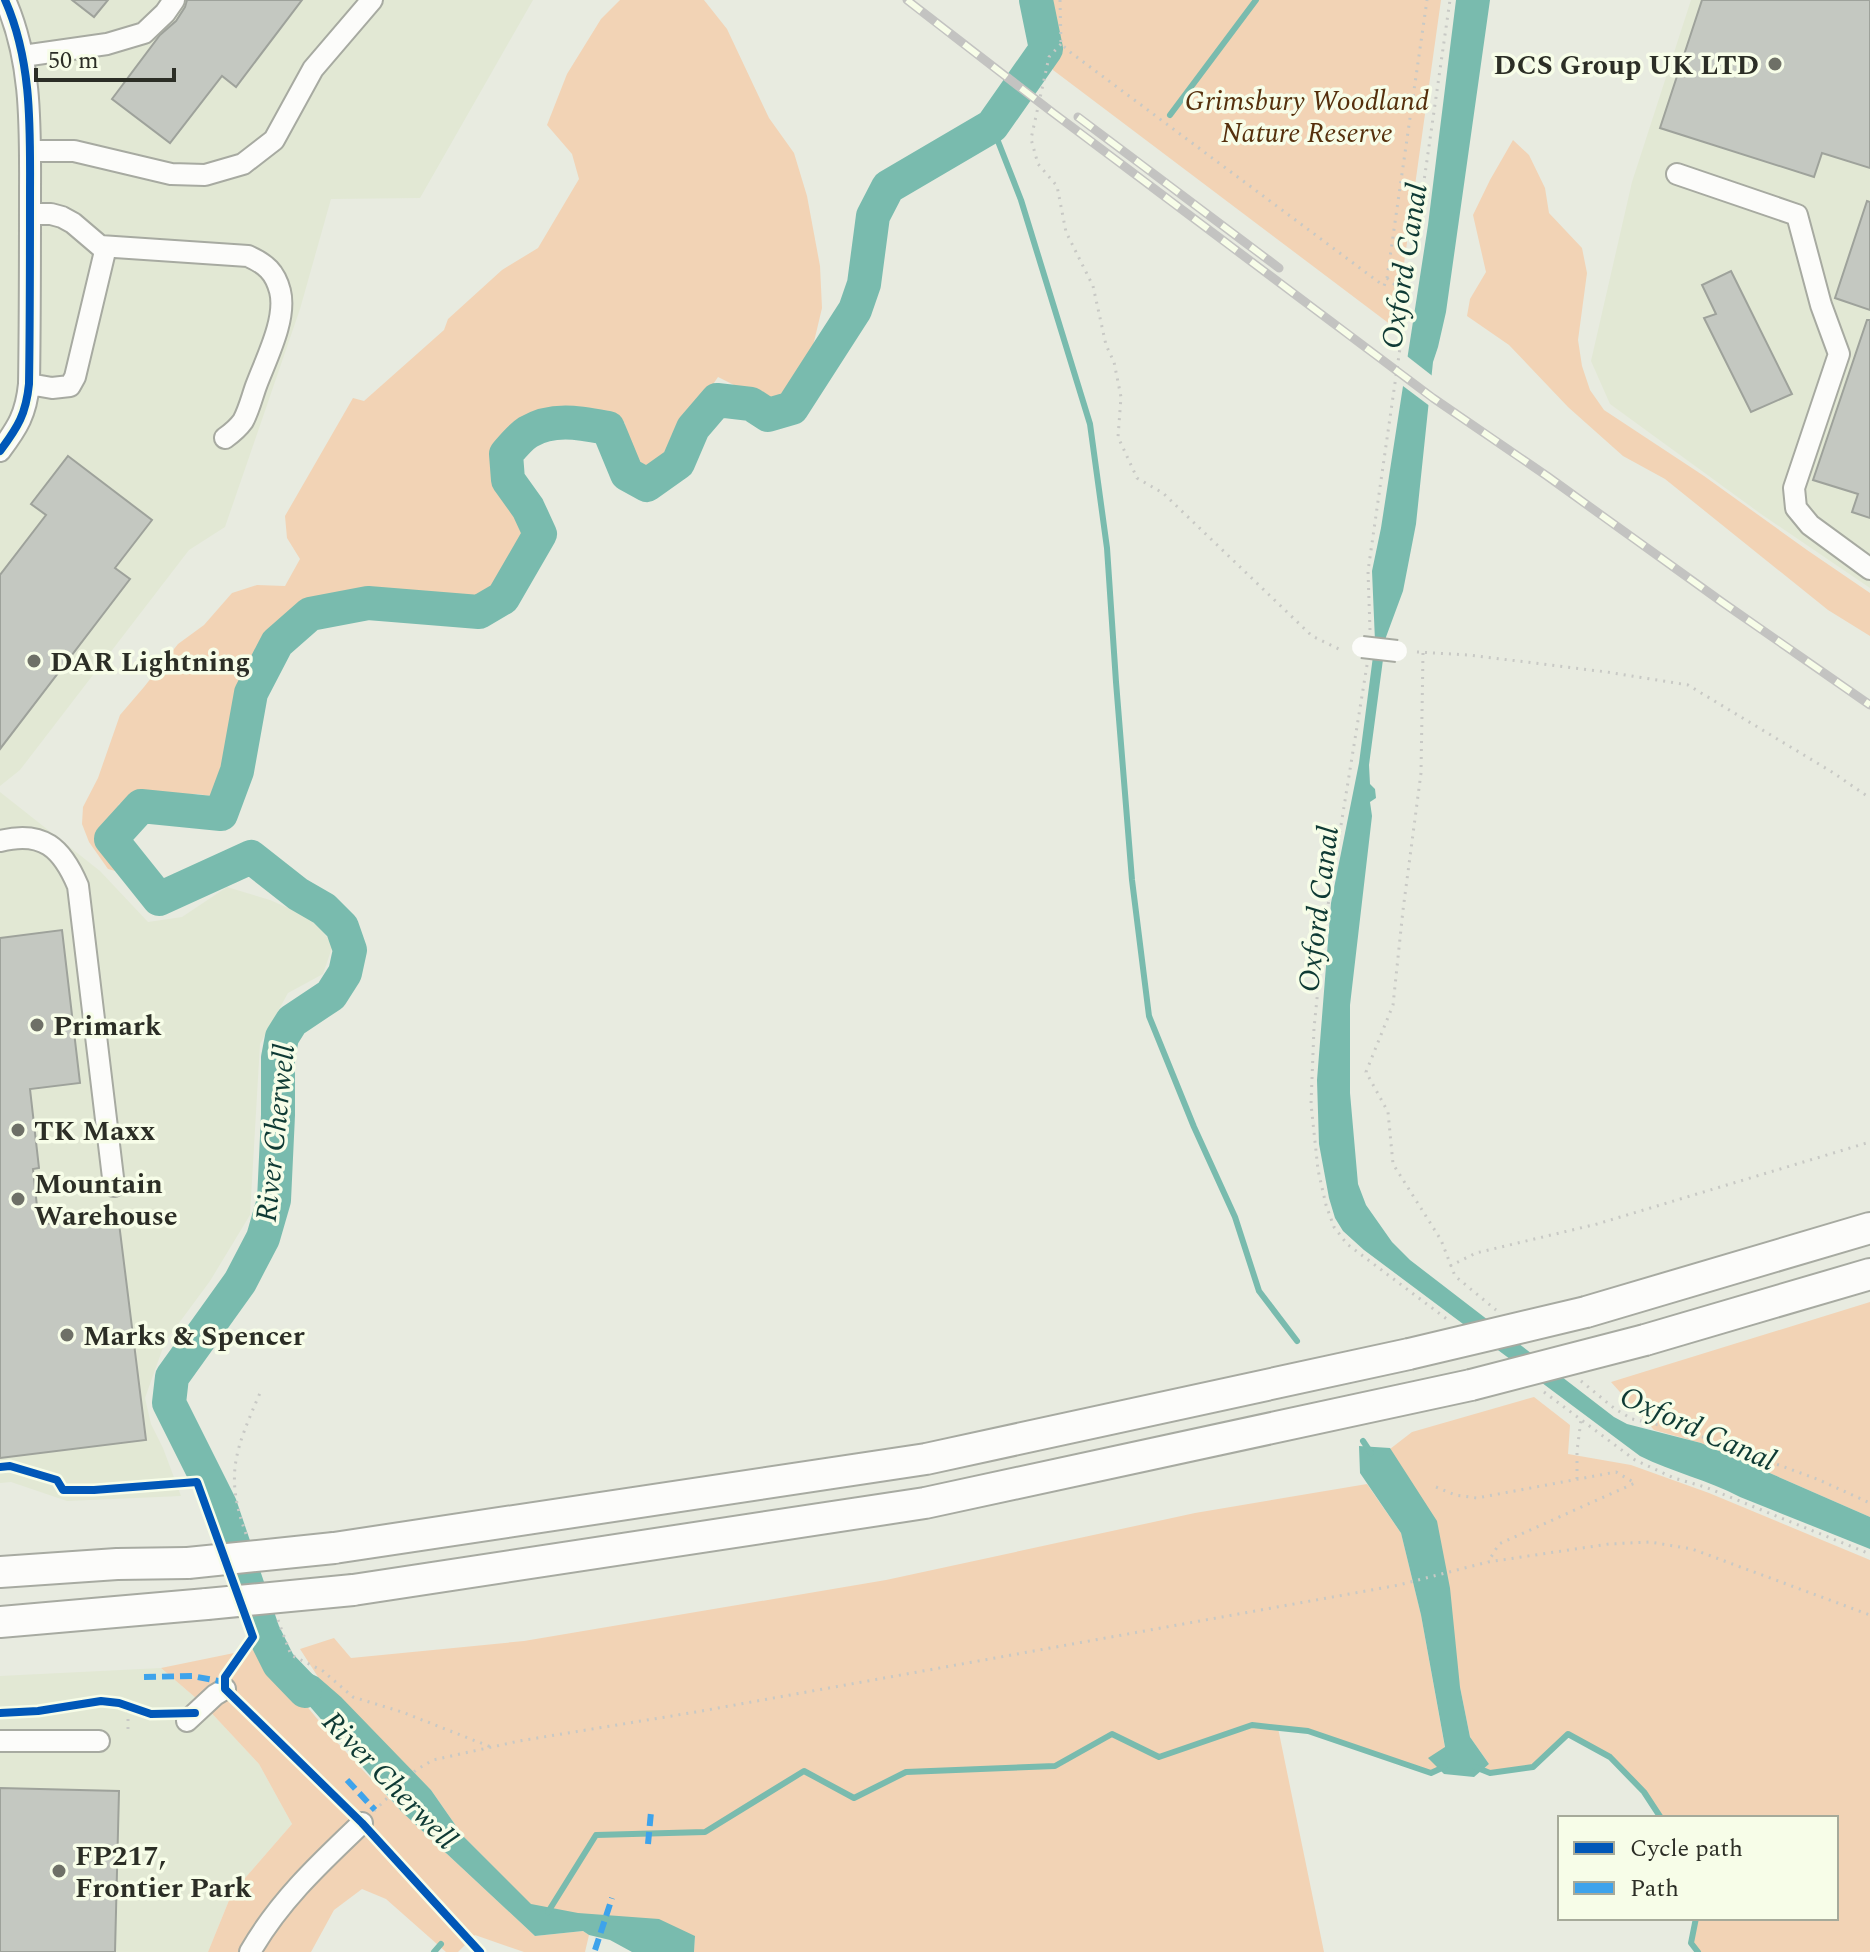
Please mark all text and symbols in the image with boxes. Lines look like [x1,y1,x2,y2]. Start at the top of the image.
scale bar [36,32,174,82]
text: 50 m [48,43,99,79]
place label: DCS Group UK LTD [1493,44,1759,87]
marker: DCS Group UK LTD [1766,55,1784,73]
park label: Grimsbury Woodland Nature Reserve [1185,80,1429,155]
water label: Oxford Canal [1369,180,1441,352]
place label: DAR Lightning [50,641,250,684]
marker: DAR Lightning [25,652,43,670]
water label: Oxford Canal [1286,823,1352,995]
place label: Primark [53,1005,162,1048]
marker: Primark [28,1016,46,1034]
water label: River Cherwell [244,1042,308,1224]
place label: TK Maxx [34,1110,155,1153]
marker: TK Maxx [9,1121,27,1139]
place label: Mountain Warehouse [34,1163,178,1238]
marker: Mountain Warehouse [9,1190,27,1208]
place label: Marks & Spencer [83,1315,305,1358]
marker: Marks & Spencer [58,1326,76,1344]
water label: Oxford Canal [1612,1374,1783,1484]
water label: River Cherwell [311,1700,468,1861]
legend [1558,1816,1838,1920]
text: Cycle path [1630,1831,1743,1867]
place label: FP217, Frontier Park [75,1835,252,1910]
marker: FP217, Frontier Park [50,1862,68,1880]
text: Path [1630,1871,1679,1907]

